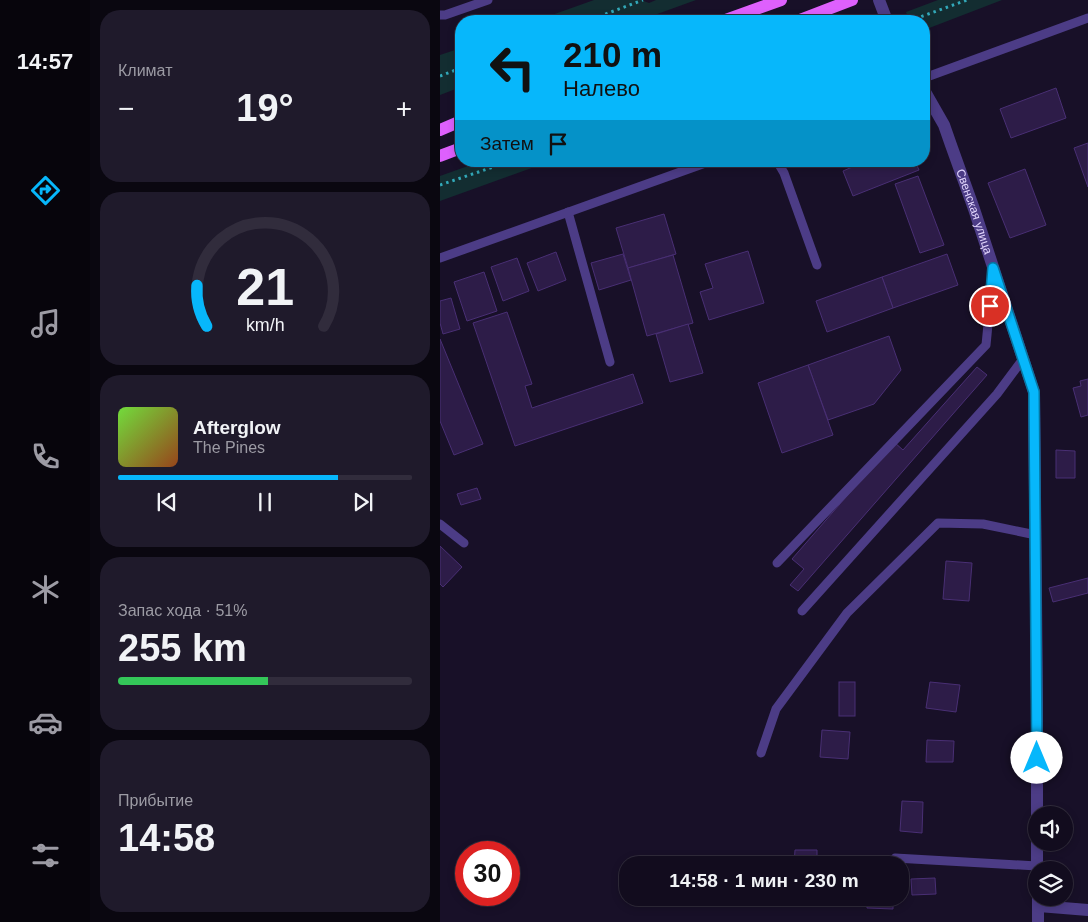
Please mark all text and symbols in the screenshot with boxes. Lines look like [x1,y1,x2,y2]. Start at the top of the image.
icon: left [480,35,545,100]
text: 210 m [563,35,662,74]
text: 14:57 [17,49,73,74]
text: Климат [118,62,172,79]
text: Налево [563,76,640,101]
text: 19° [236,87,294,129]
text: − [118,93,134,124]
text: + [396,93,412,124]
icon: arrive [544,130,572,158]
text: Затем [480,133,534,154]
street label: Свенская улица [953,167,995,256]
icon: directions [28,173,63,208]
text: 21 [236,258,294,316]
pin [969,285,1011,327]
icon: arrive [976,292,1004,320]
icon: music [28,306,63,341]
text: km/h [246,315,284,335]
text: Afterglow [193,417,281,438]
icon: phone [28,439,63,474]
text: The Pines [193,439,265,456]
icon: previous [153,488,181,516]
icon: pause [251,488,279,516]
icon: next [349,488,377,516]
icon: climate [28,572,63,607]
text: Запас хода · 51% [118,602,247,619]
text: 255 km [118,627,247,669]
icon: car [28,705,63,740]
position arrow [1010,731,1062,783]
text: Прибытие [118,792,193,809]
map controls [1028,806,1073,906]
button: sound [1028,806,1073,851]
text: 14:58 [118,817,215,859]
icon: filters [28,838,63,873]
speed limit sign: 30 [455,841,520,906]
button: layers [1028,861,1073,906]
text: 14:58 · 1 мин · 230 m [669,870,859,891]

